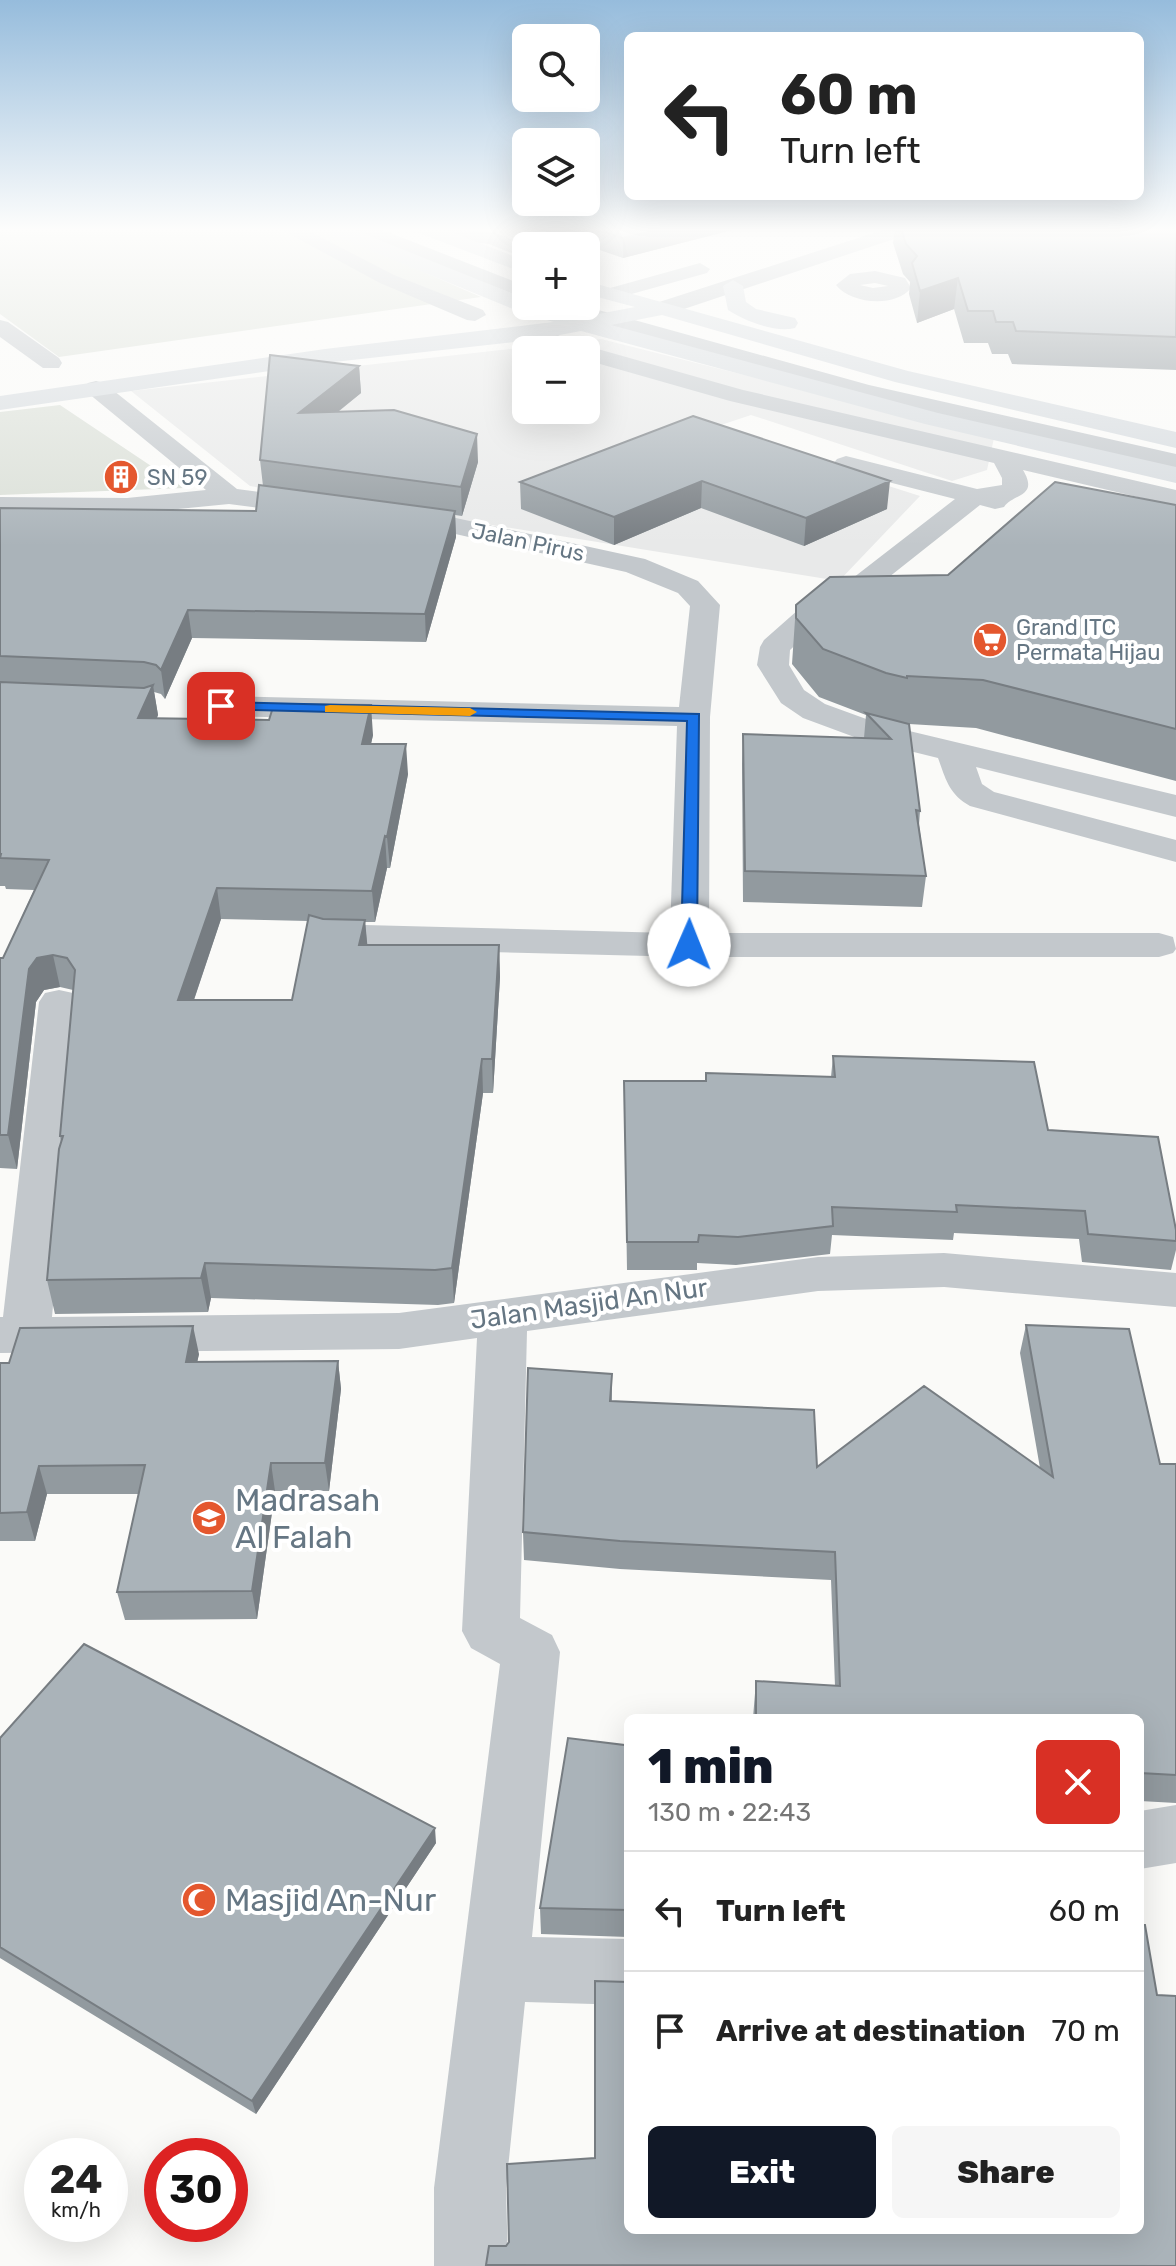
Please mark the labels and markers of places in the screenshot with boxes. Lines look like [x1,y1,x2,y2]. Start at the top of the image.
building icon: SN 59 [102,458,140,496]
place label: SN 59 [147,464,207,491]
place label: Grand ITC Permata Hijau [1016,614,1160,666]
supermarket icon: Grand ITC Permata Hijau [971,621,1009,659]
pin [187,672,255,740]
place label: Madrasah Al Falah [235,1481,380,1556]
school or university icon: Madrasah Al Falah [190,1499,228,1537]
mosque icon: Masjid An-Nur [180,1881,218,1919]
place label: Masjid An-Nur [225,1881,436,1919]

